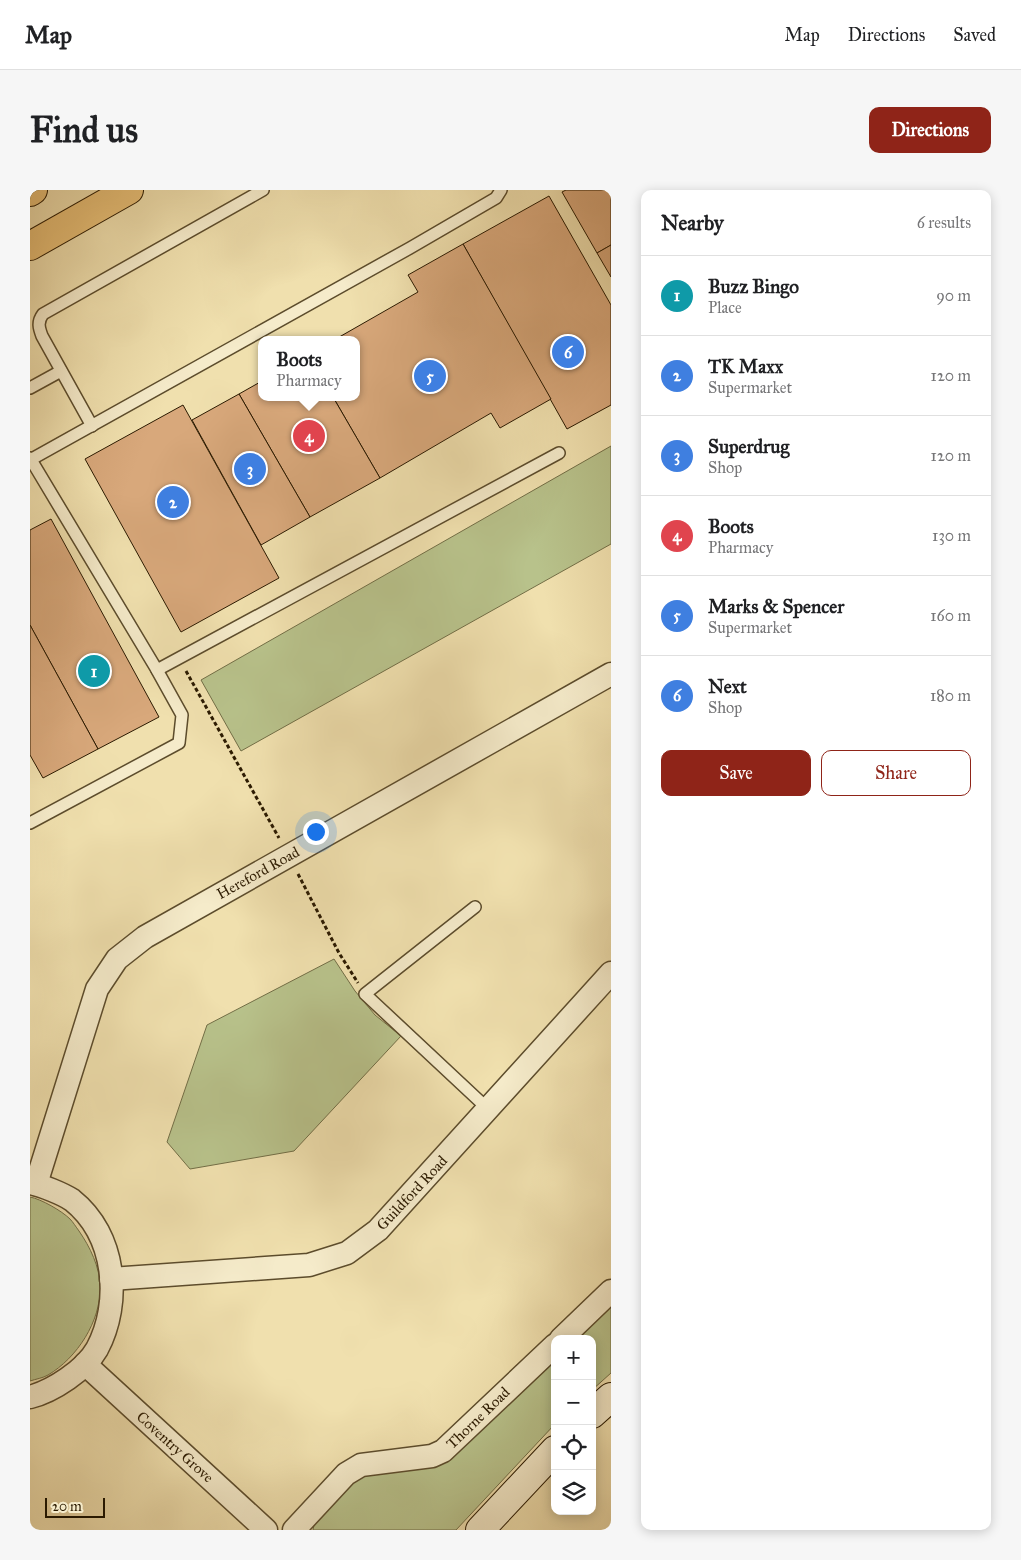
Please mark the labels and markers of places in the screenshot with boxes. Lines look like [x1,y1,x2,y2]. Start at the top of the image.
pin: 6 [552,333,584,371]
pin: 5 [414,357,446,395]
pin: 4 [293,417,325,455]
pin: 3 [234,450,266,488]
pin: 2 [157,483,189,521]
pin: 1 [78,652,110,690]

